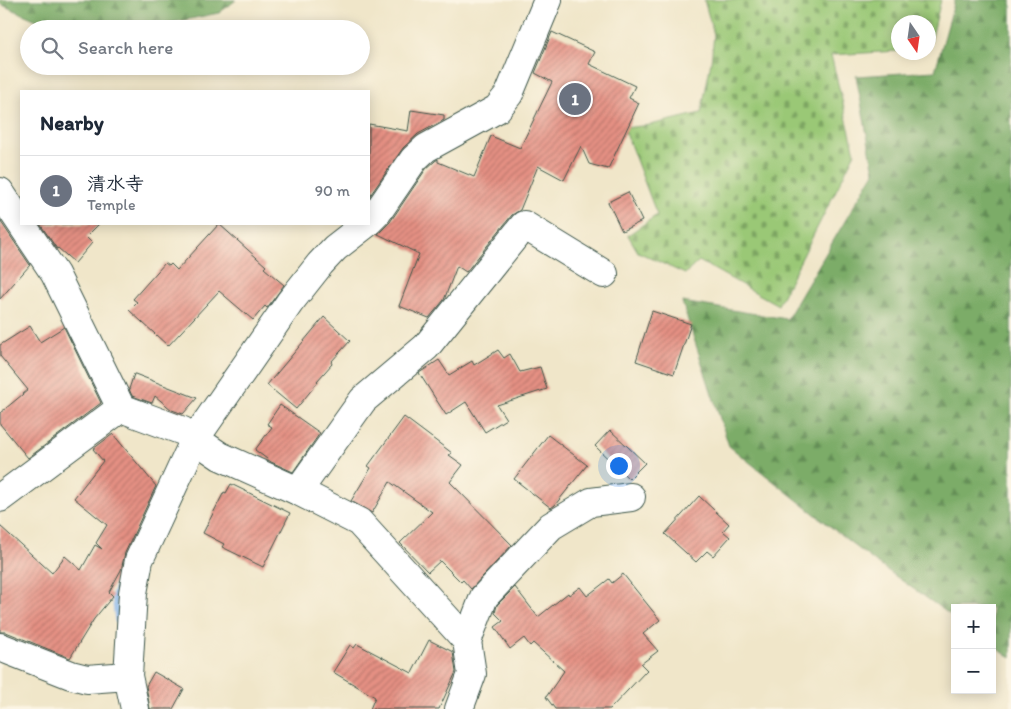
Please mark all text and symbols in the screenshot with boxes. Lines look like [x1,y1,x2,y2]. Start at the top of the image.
north arrow [891,15,936,60]
search box [20,20,370,75]
icon: search [38,34,66,62]
text: Search here [78,36,173,59]
pin: 1 [559,80,591,118]
text: Nearby [40,110,104,135]
text: 清水寺 [87,172,144,195]
text: 1 [52,181,60,200]
text: 90 m [315,181,350,200]
text: Temple [87,195,136,214]
your location [606,453,632,479]
map controls [951,604,996,694]
button: + [951,604,996,649]
button: − [951,649,996,694]

